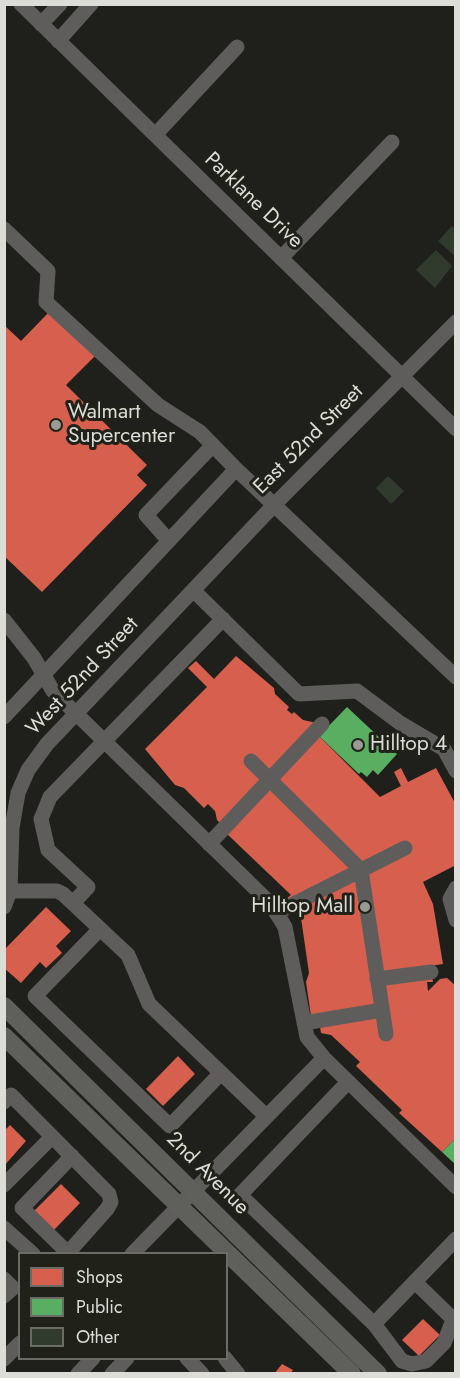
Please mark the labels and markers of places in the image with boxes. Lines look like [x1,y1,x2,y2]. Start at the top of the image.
place label: Walmart Supercenter [68,400,175,450]
marker: Walmart Supercenter [49,418,63,432]
place label: Hilltop 4 [370,732,447,758]
marker: Hilltop 4 [351,738,365,752]
place label: Hilltop Mall [251,894,353,920]
marker: Hilltop Mall [358,900,372,914]

